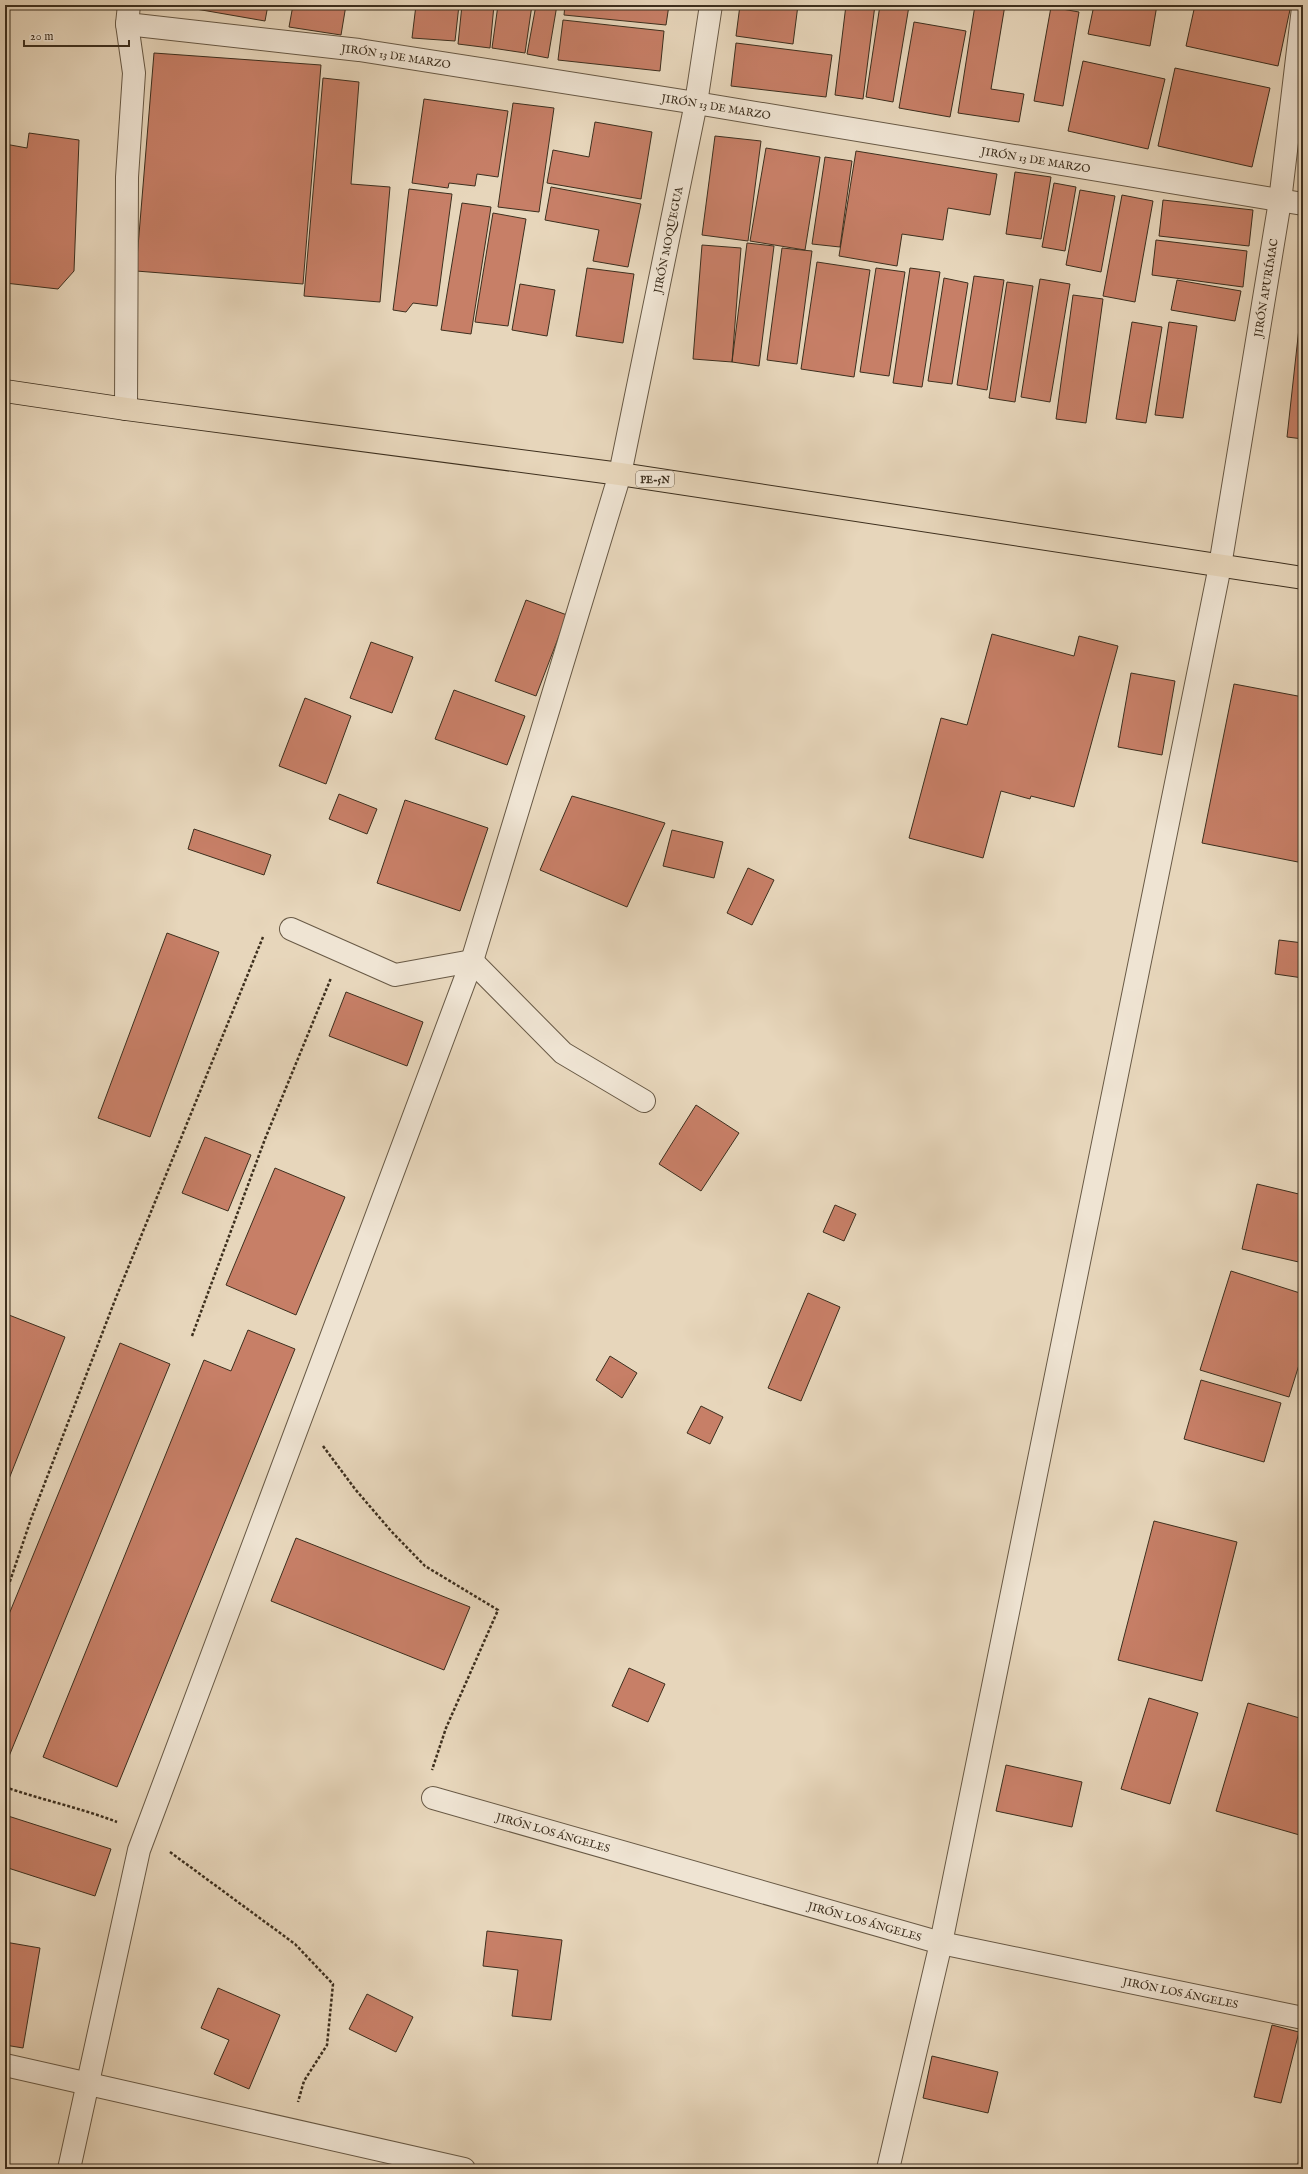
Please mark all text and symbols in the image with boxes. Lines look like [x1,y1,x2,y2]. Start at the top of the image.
scale bar [24,22,129,48]
text: 20 m [30,29,53,44]
street label: JIRÓN 13 DE MARZO [338,42,452,72]
street label: JIRÓN 13 DE MARZO [658,91,772,123]
street label: JIRÓN 13 DE MARZO [978,144,1091,176]
street label: JIRÓN MOQUEGUA [651,185,687,296]
street label: JIRÓN APURÍMAC [1251,237,1282,340]
road number: PE-5N [636,471,674,487]
street label: JIRÓN LOS ÁNGELES [493,1810,612,1856]
street label: JIRÓN LOS ÁNGELES [804,1899,923,1945]
street label: JIRÓN LOS ÁNGELES [1119,1974,1240,2012]

